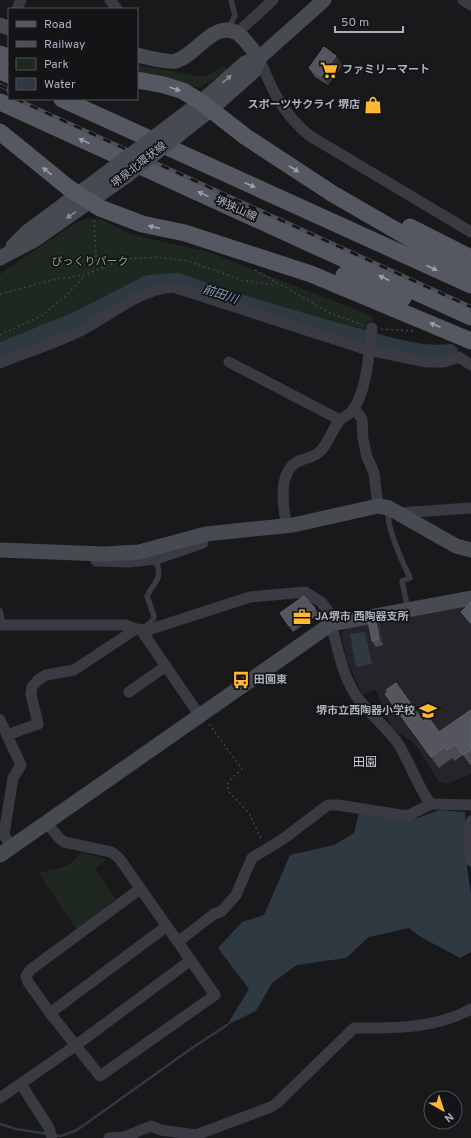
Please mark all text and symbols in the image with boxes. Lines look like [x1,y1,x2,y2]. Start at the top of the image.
legend [8,8,138,100]
scale bar [335,8,403,34]
text: 50 m [341,15,369,31]
text: Road [44,17,72,33]
text: Railway [44,37,85,53]
text: Park [44,57,69,73]
supermarket icon: ファミリーマート [319,60,339,80]
place label: ファミリーマート [342,63,430,77]
one-way arrow [222,74,232,83]
text: Water [44,77,76,93]
one-way arrow [169,86,181,92]
shop icon: スポーツサクライ 堺店 [363,95,383,115]
place label: スポーツサクライ 堺店 [247,98,360,112]
one-way arrow [78,137,90,143]
street label: 堺泉北環状線 [109,139,169,191]
one-way arrow [288,165,300,172]
one-way arrow [42,166,53,175]
one-way arrow [245,182,256,188]
one-way arrow [197,191,209,197]
street label: 堺狭山線 [213,194,259,224]
one-way arrow [66,211,77,219]
one-way arrow [148,223,161,229]
park label: びっくりパーク [52,255,129,269]
one-way arrow [427,265,438,271]
one-way arrow [379,275,390,281]
water label: 前田川 [200,282,241,309]
one-way arrow [429,322,441,328]
office icon: JA堺市 西陶器支所 [292,607,312,627]
place label: JA堺市 西陶器支所 [315,610,408,624]
bus stop icon: 田園東 [231,670,251,690]
place label: 田園東 [254,673,287,687]
school or university icon: 堺市立西陶器小学校 [418,701,438,721]
place label: 堺市立西陶器小学校 [316,704,415,718]
district label: 田園 [353,755,377,771]
north arrow [423,1090,463,1130]
text: N [441,1109,456,1125]

